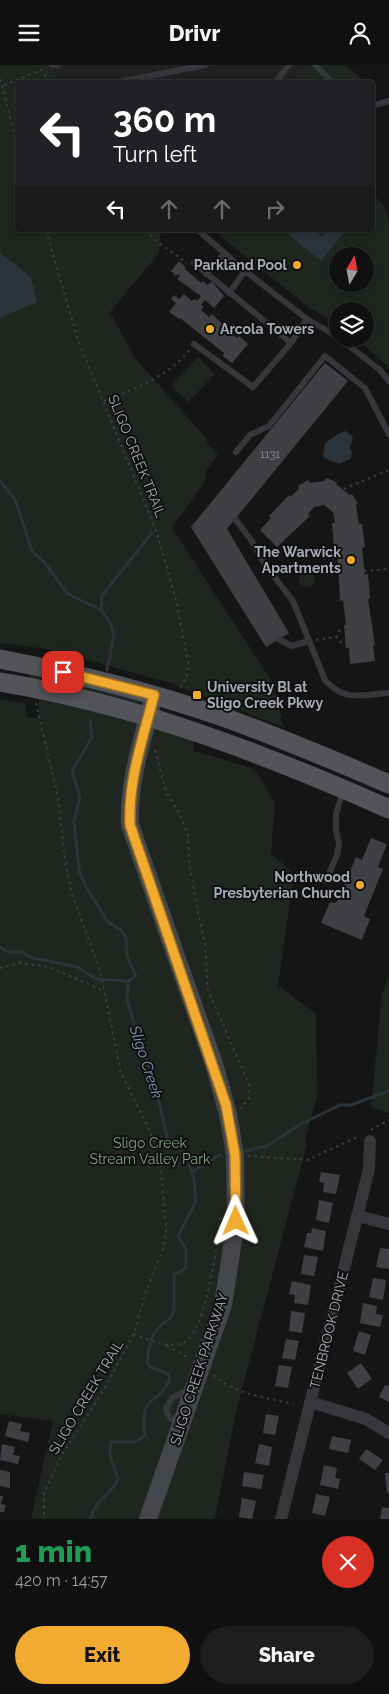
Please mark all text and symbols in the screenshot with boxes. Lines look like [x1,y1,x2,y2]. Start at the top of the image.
icon: menu [15,19,43,47]
icon: person [346,19,374,47]
text: Drivr [169,20,220,46]
text: 360 m [113,99,216,140]
icon: left [30,100,95,165]
text: Turn left [113,141,197,167]
icon: left [102,195,130,223]
icon: ahead [155,195,183,223]
icon: ahead [208,195,236,223]
icon: right [261,195,289,223]
north arrow [329,247,374,293]
map controls [329,247,374,347]
place label: Parkland Pool [194,257,288,273]
marker: Parkland Pool [291,259,303,271]
button: layers [329,302,374,347]
place label: Arcola Towers [220,321,314,337]
marker: Arcola Towers [204,323,216,335]
street label: SLIGO CREEK TRAIL [105,392,169,520]
house number: 1131 [260,448,280,461]
place label: The Warwick Apartments [254,544,341,576]
marker: The Warwick Apartments [345,554,357,566]
pin [42,651,84,693]
icon: arrive [49,658,77,686]
place label: University Bl at Sligo Creek Pkwy [207,679,323,711]
marker: University Bl at Sligo Creek Pkwy [191,689,203,701]
place label: Northwood Presbyterian Church [213,869,350,901]
marker: Northwood Presbyterian Church [354,879,366,891]
water label: Sligo Creek [125,1022,166,1101]
park label: Sligo Creek Stream Valley Park [90,1135,211,1167]
position arrow [209,1194,261,1246]
street label: TENBROOK DRIVE [307,1270,351,1390]
street label: SLIGO CREEK PARKWAY [167,1291,231,1447]
street label: SLIGO CREEK TRAIL [45,1337,127,1457]
text: 1 min [15,1534,92,1569]
button: close [322,1536,374,1588]
text: 420 m · 14:57 [15,1571,108,1590]
button: Exit [15,1626,190,1684]
button: Share [200,1626,374,1684]

